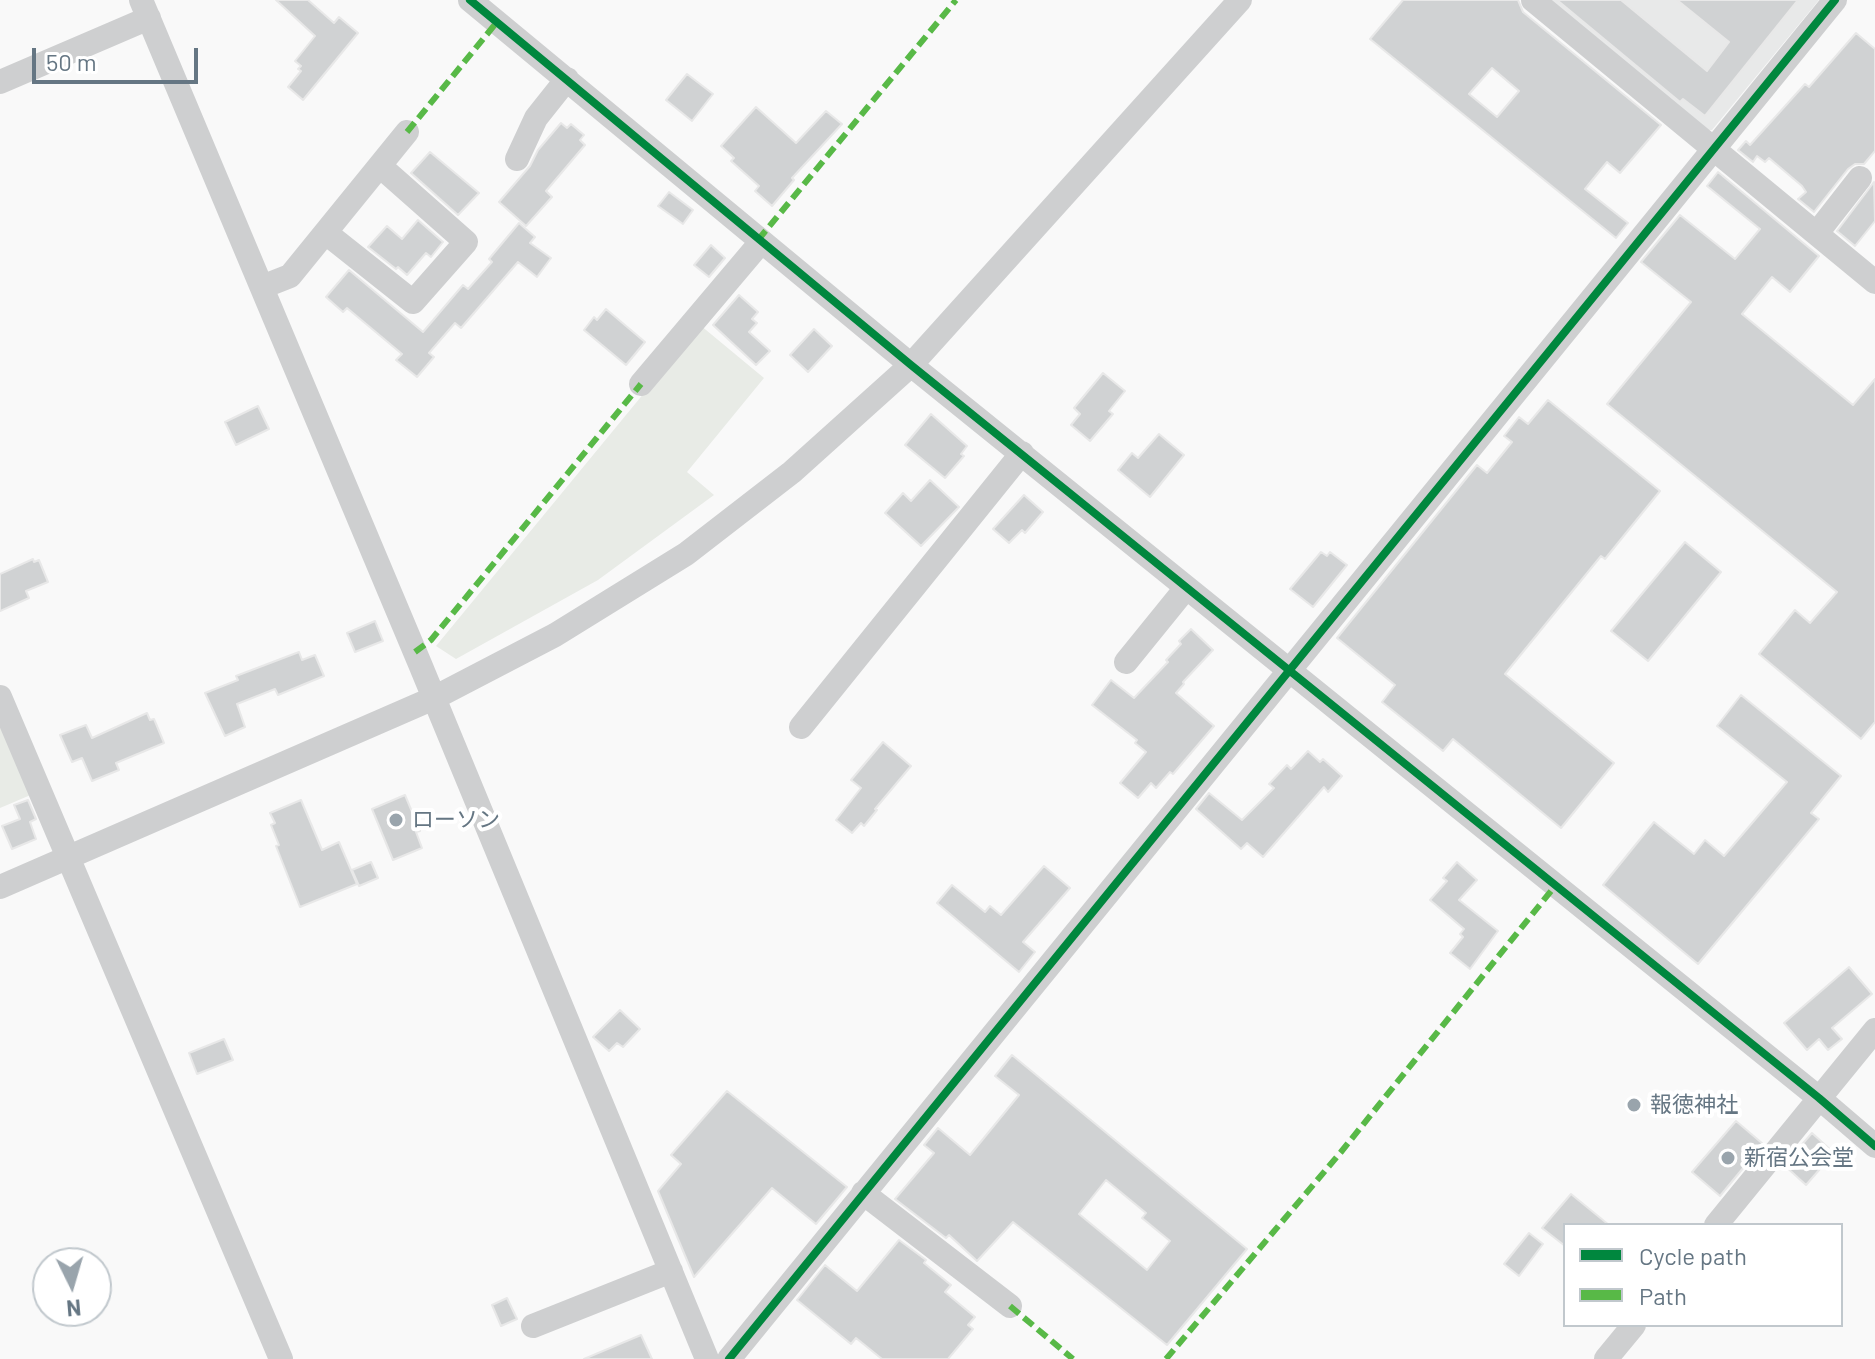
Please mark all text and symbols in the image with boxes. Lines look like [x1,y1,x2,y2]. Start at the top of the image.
scale bar [36,32,202,82]
text: 50 m [46,47,97,76]
place label: ローソン [412,807,500,833]
marker: ローソン [387,811,405,829]
place label: 報徳神社 [1650,1092,1738,1118]
marker: 報徳神社 [1625,1096,1643,1114]
place label: 新宿公会堂 [1744,1145,1854,1171]
marker: 新宿公会堂 [1719,1149,1737,1167]
legend [1563,1223,1843,1327]
text: Cycle path [1639,1241,1747,1270]
north arrow [32,1247,112,1327]
text: Path [1639,1281,1687,1310]
text: N [65,1295,82,1323]

